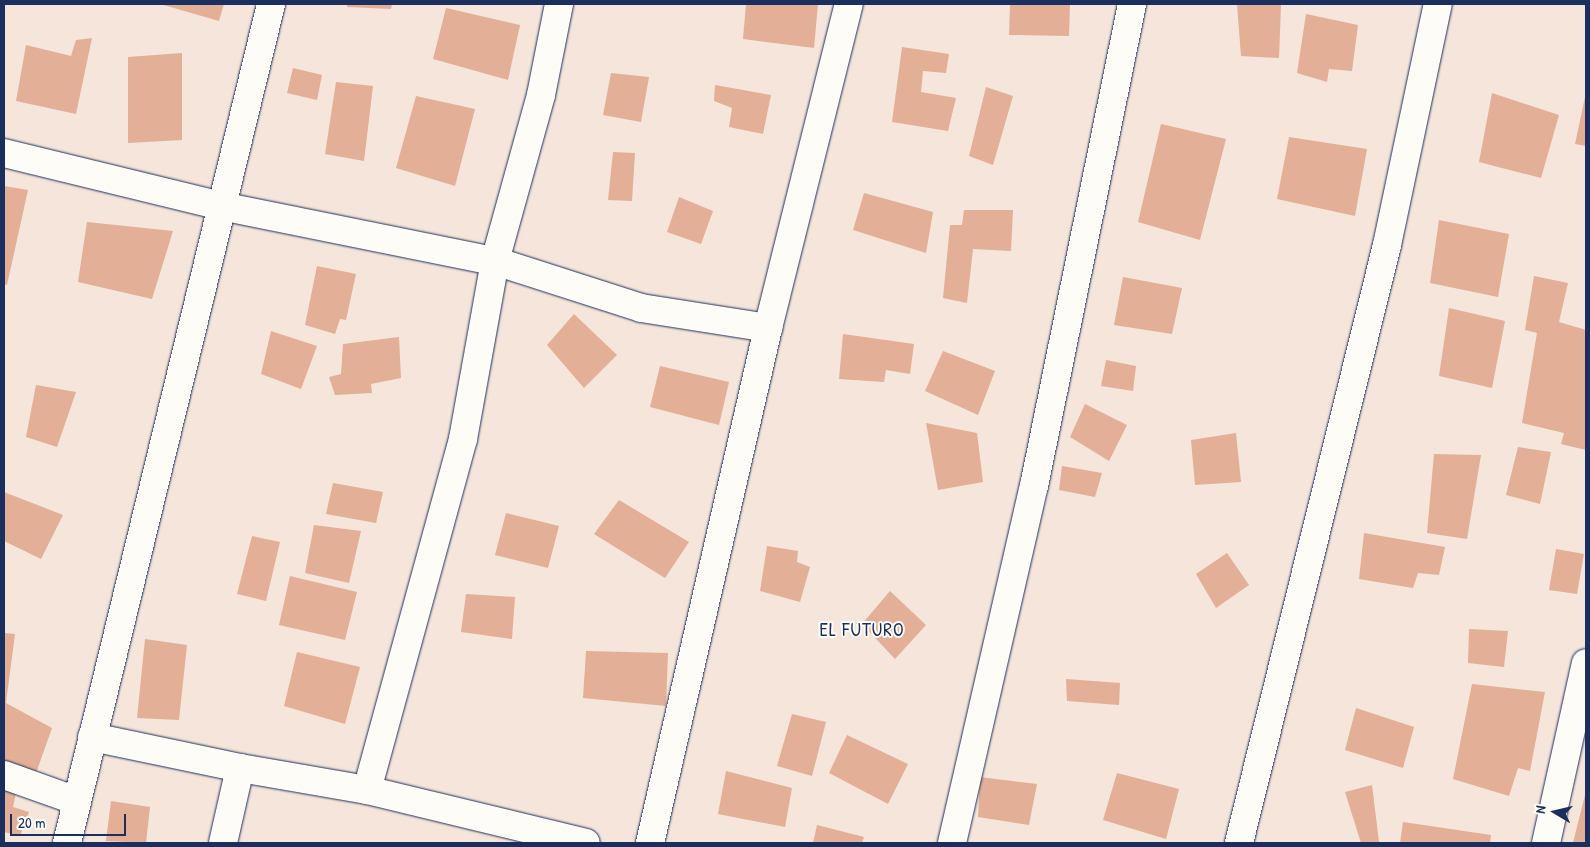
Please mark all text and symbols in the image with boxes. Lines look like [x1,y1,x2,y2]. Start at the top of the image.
district label: EL FUTURO [818,619,906,641]
north arrow [1530,787,1580,837]
scale bar [12,804,129,836]
text: N [1530,804,1550,815]
text: 20 m [18,812,45,833]

